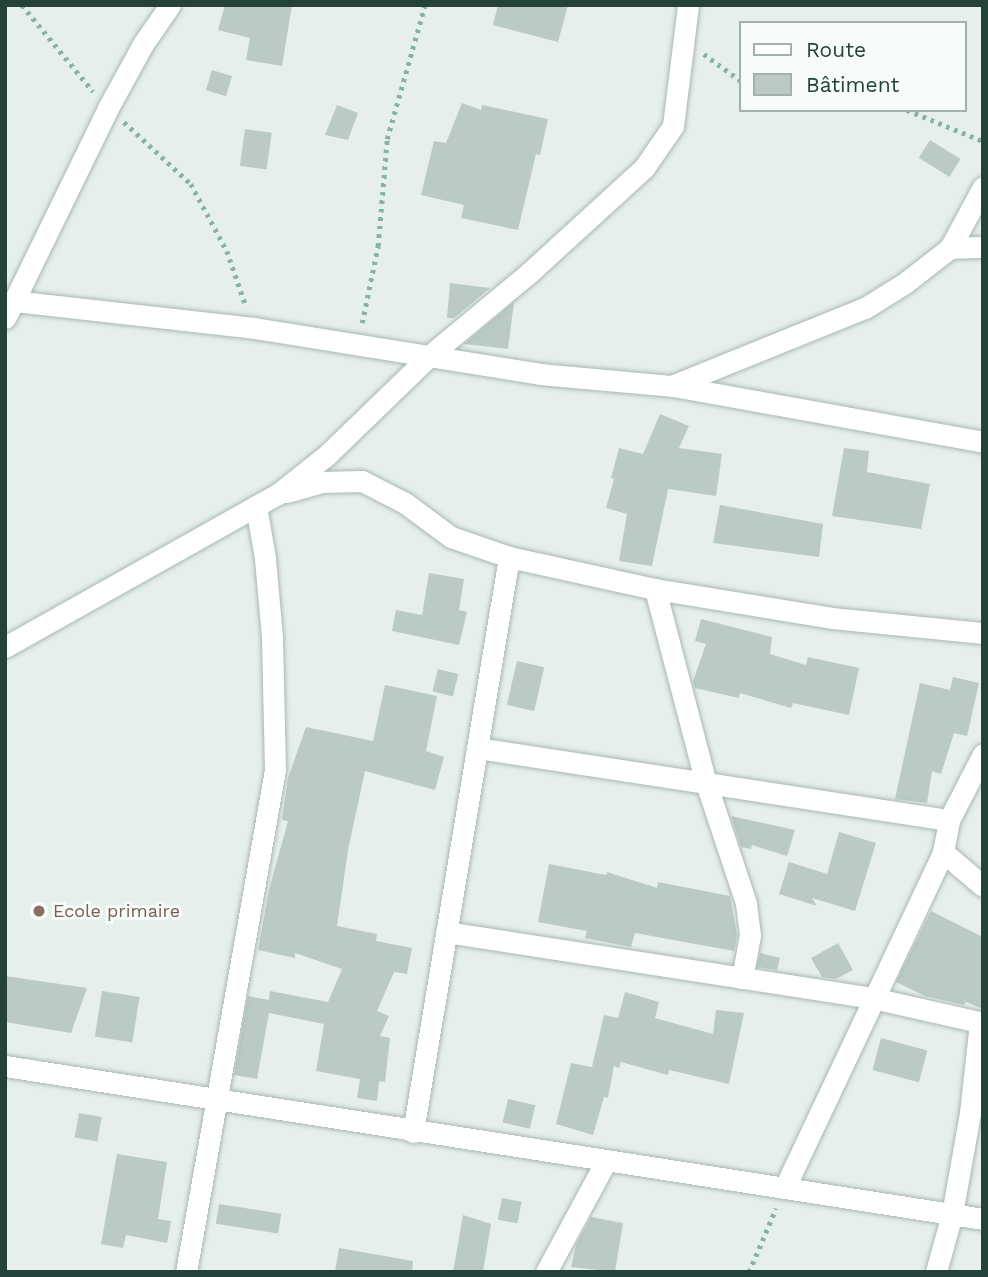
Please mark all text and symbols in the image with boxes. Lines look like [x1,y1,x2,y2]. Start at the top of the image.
legend [740,21,967,112]
text: Route [806,37,866,62]
text: Bâtiment [806,72,899,97]
place label: Ecole primaire [53,900,180,922]
marker: Ecole primaire [31,903,47,919]

